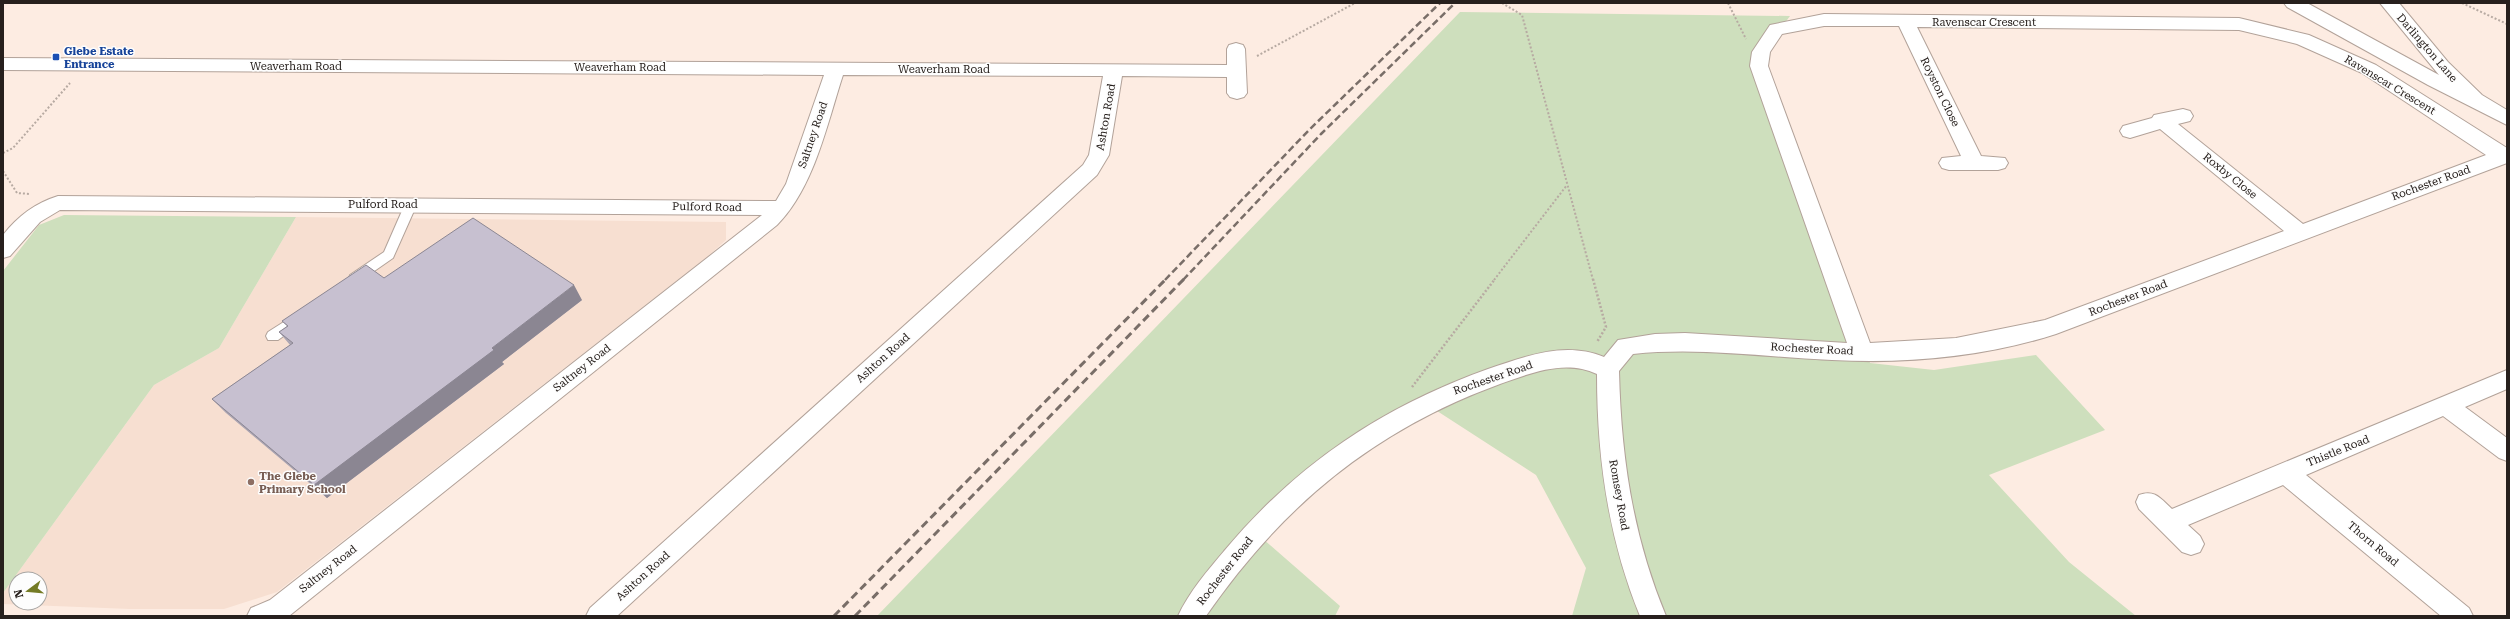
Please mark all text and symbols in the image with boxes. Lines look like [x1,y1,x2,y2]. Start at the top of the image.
street label: Darlington Lane [2394,11,2460,85]
street label: Ravenscar Crescent [1932,16,2036,29]
place label: Glebe Estate Entrance [64,45,134,71]
marker: Glebe Estate Entrance [51,52,61,62]
street label: Ravenscar Crescent [2342,53,2438,117]
street label: Royston Close [1918,55,1962,129]
street label: Weaverham Road [250,60,342,73]
street label: Weaverham Road [574,61,666,74]
street label: Weaverham Road [898,63,990,76]
street label: Ashton Road [1094,82,1118,152]
street label: Saltney Road [796,100,830,170]
street label: Roxby Close [2200,150,2260,202]
street label: Rochester Road [2390,163,2472,203]
street label: Pulford Road [348,198,418,211]
street label: Pulford Road [672,200,742,214]
street label: Rochester Road [2087,277,2169,319]
street label: Ashton Road [853,330,913,386]
street label: Rochester Road [1770,340,1854,358]
street label: Saltney Road [551,341,613,395]
street label: Rochester Road [1452,358,1534,398]
street label: Thistle Road [2305,432,2371,470]
street label: Romsey Road [1606,459,1632,531]
place label: The Glebe Primary School [259,470,346,496]
marker: The Glebe Primary School [246,477,256,487]
street label: Thorn Road [2345,519,2401,569]
street label: Rochester Road [1194,534,1256,608]
street label: Saltney Road [297,542,359,596]
street label: Ashton Road [613,548,673,604]
north arrow [8,571,48,611]
text: N [11,587,26,599]

